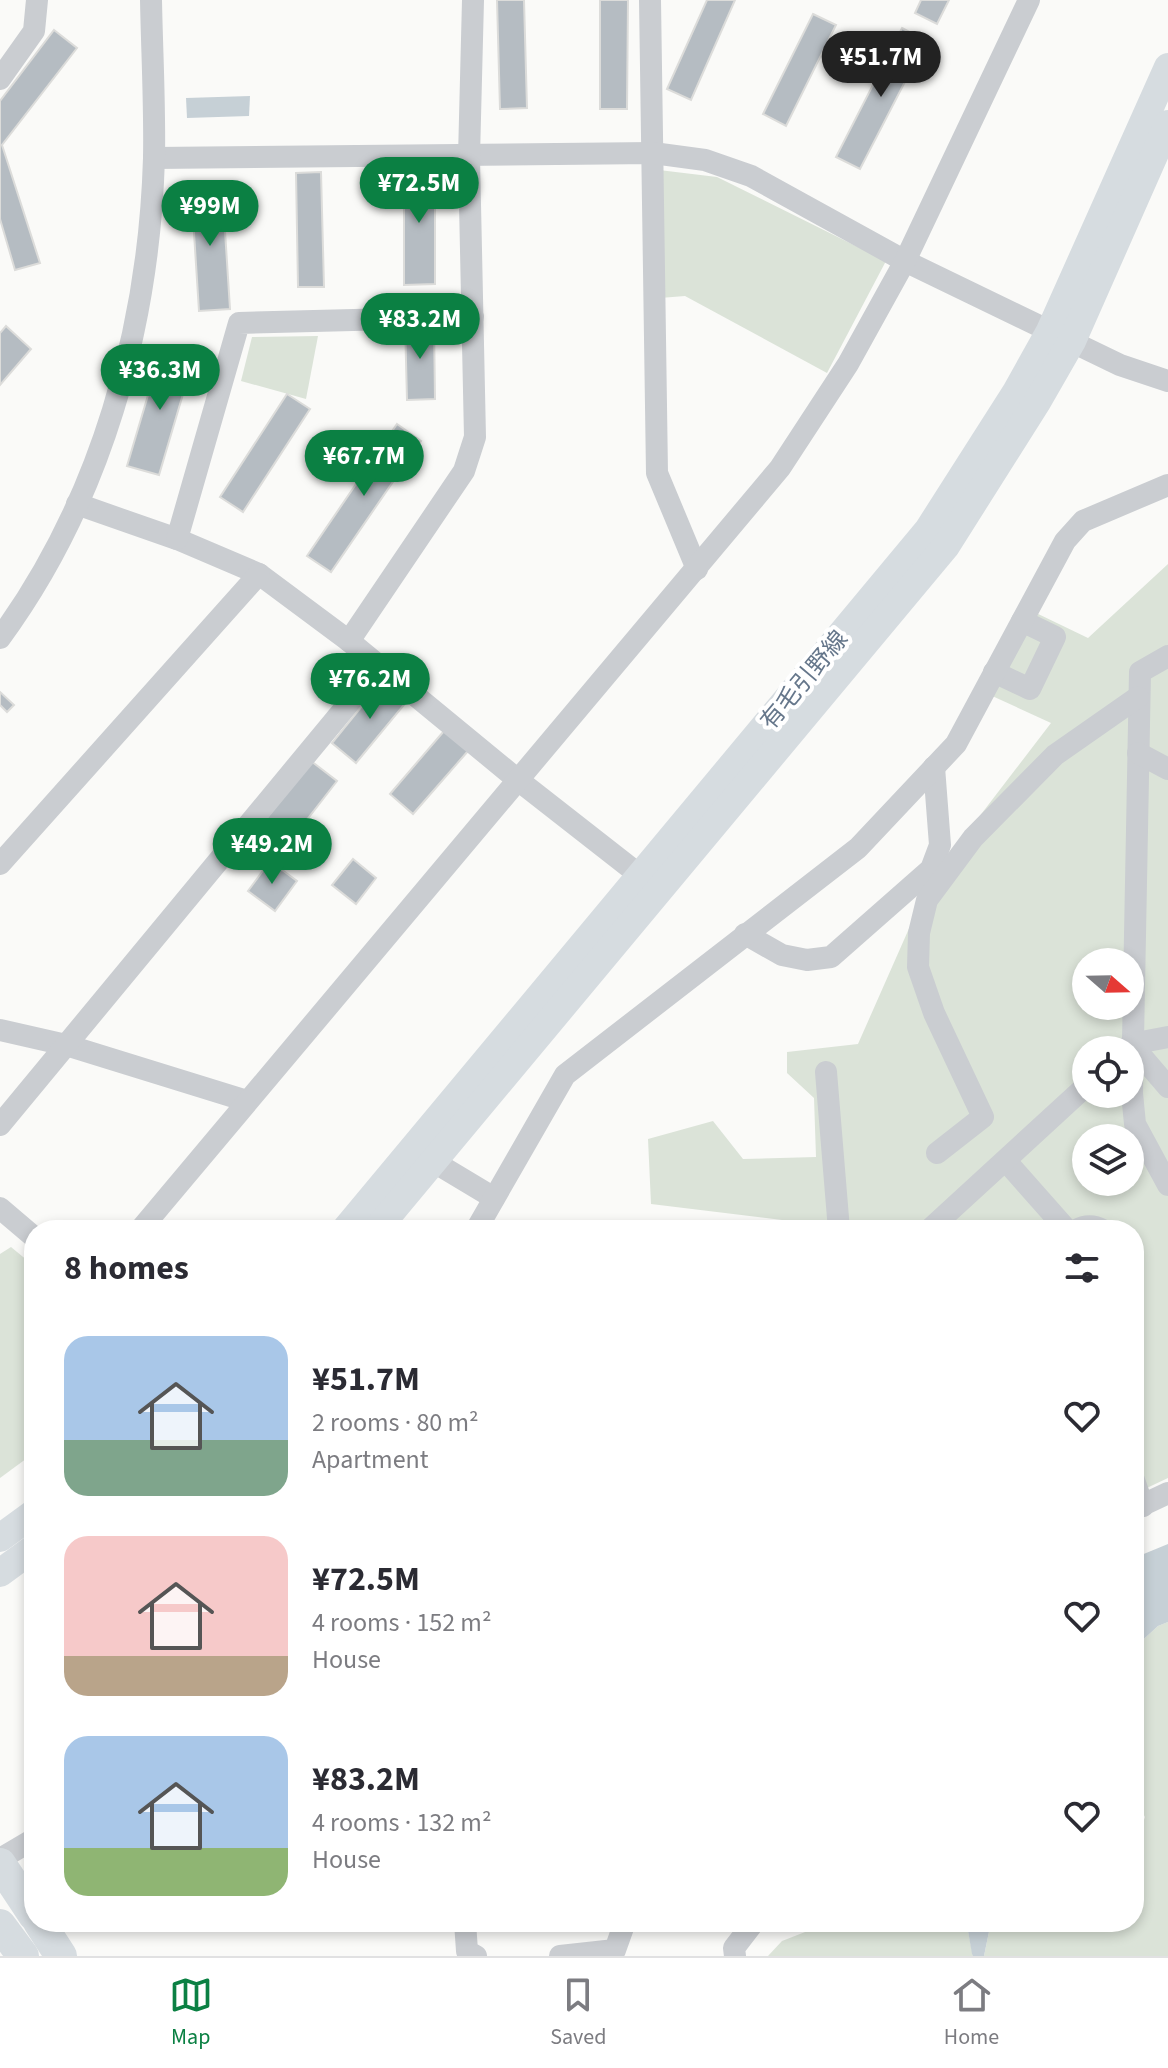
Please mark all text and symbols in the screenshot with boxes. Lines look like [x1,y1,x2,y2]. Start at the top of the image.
pin: ¥51.7M [816,31,946,99]
text: ¥51.7M [840,38,922,75]
pin: ¥72.5M [354,157,484,225]
text: ¥72.5M [378,164,460,201]
pin: ¥99M [163,180,257,248]
text: ¥99M [180,187,241,224]
pin: ¥83.2M [355,293,485,361]
text: ¥83.2M [379,300,461,337]
pin: ¥36.3M [95,344,225,412]
text: ¥36.3M [119,351,201,388]
pin: ¥67.7M [299,430,429,498]
text: ¥67.7M [323,437,405,474]
street label: 有毛引野線 [752,623,856,738]
pin: ¥76.2M [305,653,435,721]
text: ¥76.2M [329,660,411,697]
pin: ¥49.2M [207,818,337,886]
text: ¥49.2M [231,825,313,862]
north arrow [1072,948,1144,1020]
map controls [1072,948,1144,1196]
button: locate [1072,1036,1144,1108]
button: layers [1072,1124,1144,1196]
text: 8 homes [64,1244,189,1293]
icon: filters [1060,1246,1104,1290]
text: ¥51.7M [312,1355,420,1404]
icon: home [128,1368,224,1464]
icon: heart [1060,1394,1104,1438]
text: 2 rooms · 80 m² [312,1404,479,1441]
text: Apartment [312,1441,429,1478]
text: ¥72.5M [312,1555,420,1604]
icon: home [128,1568,224,1664]
icon: heart [1060,1594,1104,1638]
text: 4 rooms · 152 m² [312,1604,491,1641]
text: House [312,1641,381,1678]
text: ¥83.2M [312,1755,420,1804]
icon: home [128,1768,224,1864]
icon: heart [1060,1794,1104,1838]
text: 4 rooms · 132 m² [312,1804,491,1841]
text: House [312,1841,381,1878]
tab: Map [169,1973,213,2053]
tab: Saved [550,1973,606,2053]
tab: Home [944,1973,999,2053]

